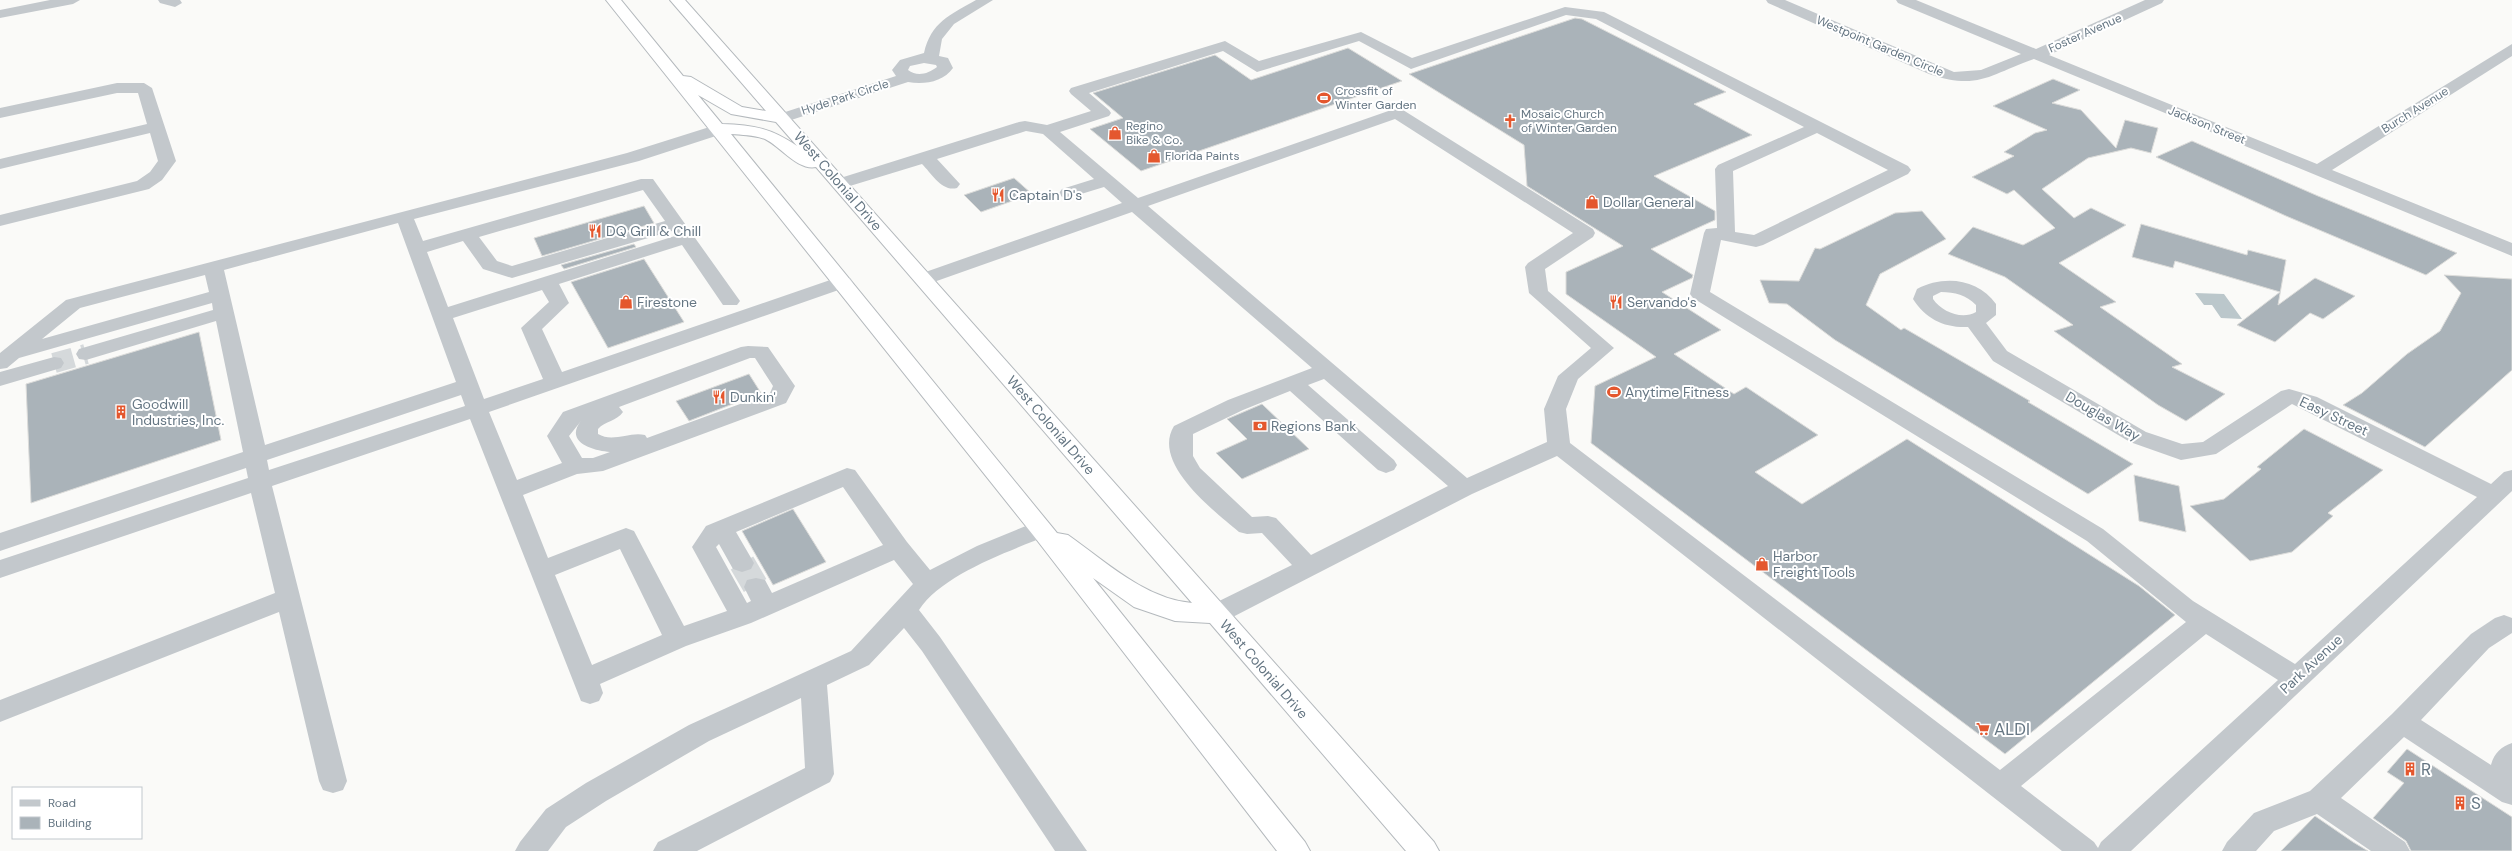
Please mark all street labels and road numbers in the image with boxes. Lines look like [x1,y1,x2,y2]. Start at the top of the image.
street label: Foster Avenue [2046,10,2124,56]
street label: Westpoint Garden Circle [1814,12,1946,80]
street label: Hyde Park Circle [799,75,891,119]
street label: Burch Avenue [2379,83,2452,137]
street label: Jackson Street [2166,102,2248,148]
street label: West Colonial Drive [790,128,886,234]
street label: West Colonial Drive [1003,372,1099,478]
street label: Douglas Way [2062,387,2144,445]
street label: Easy Street [2297,392,2371,440]
street label: West Colonial Drive [1216,616,1312,722]
street label: Park Avenue [2276,630,2346,698]

